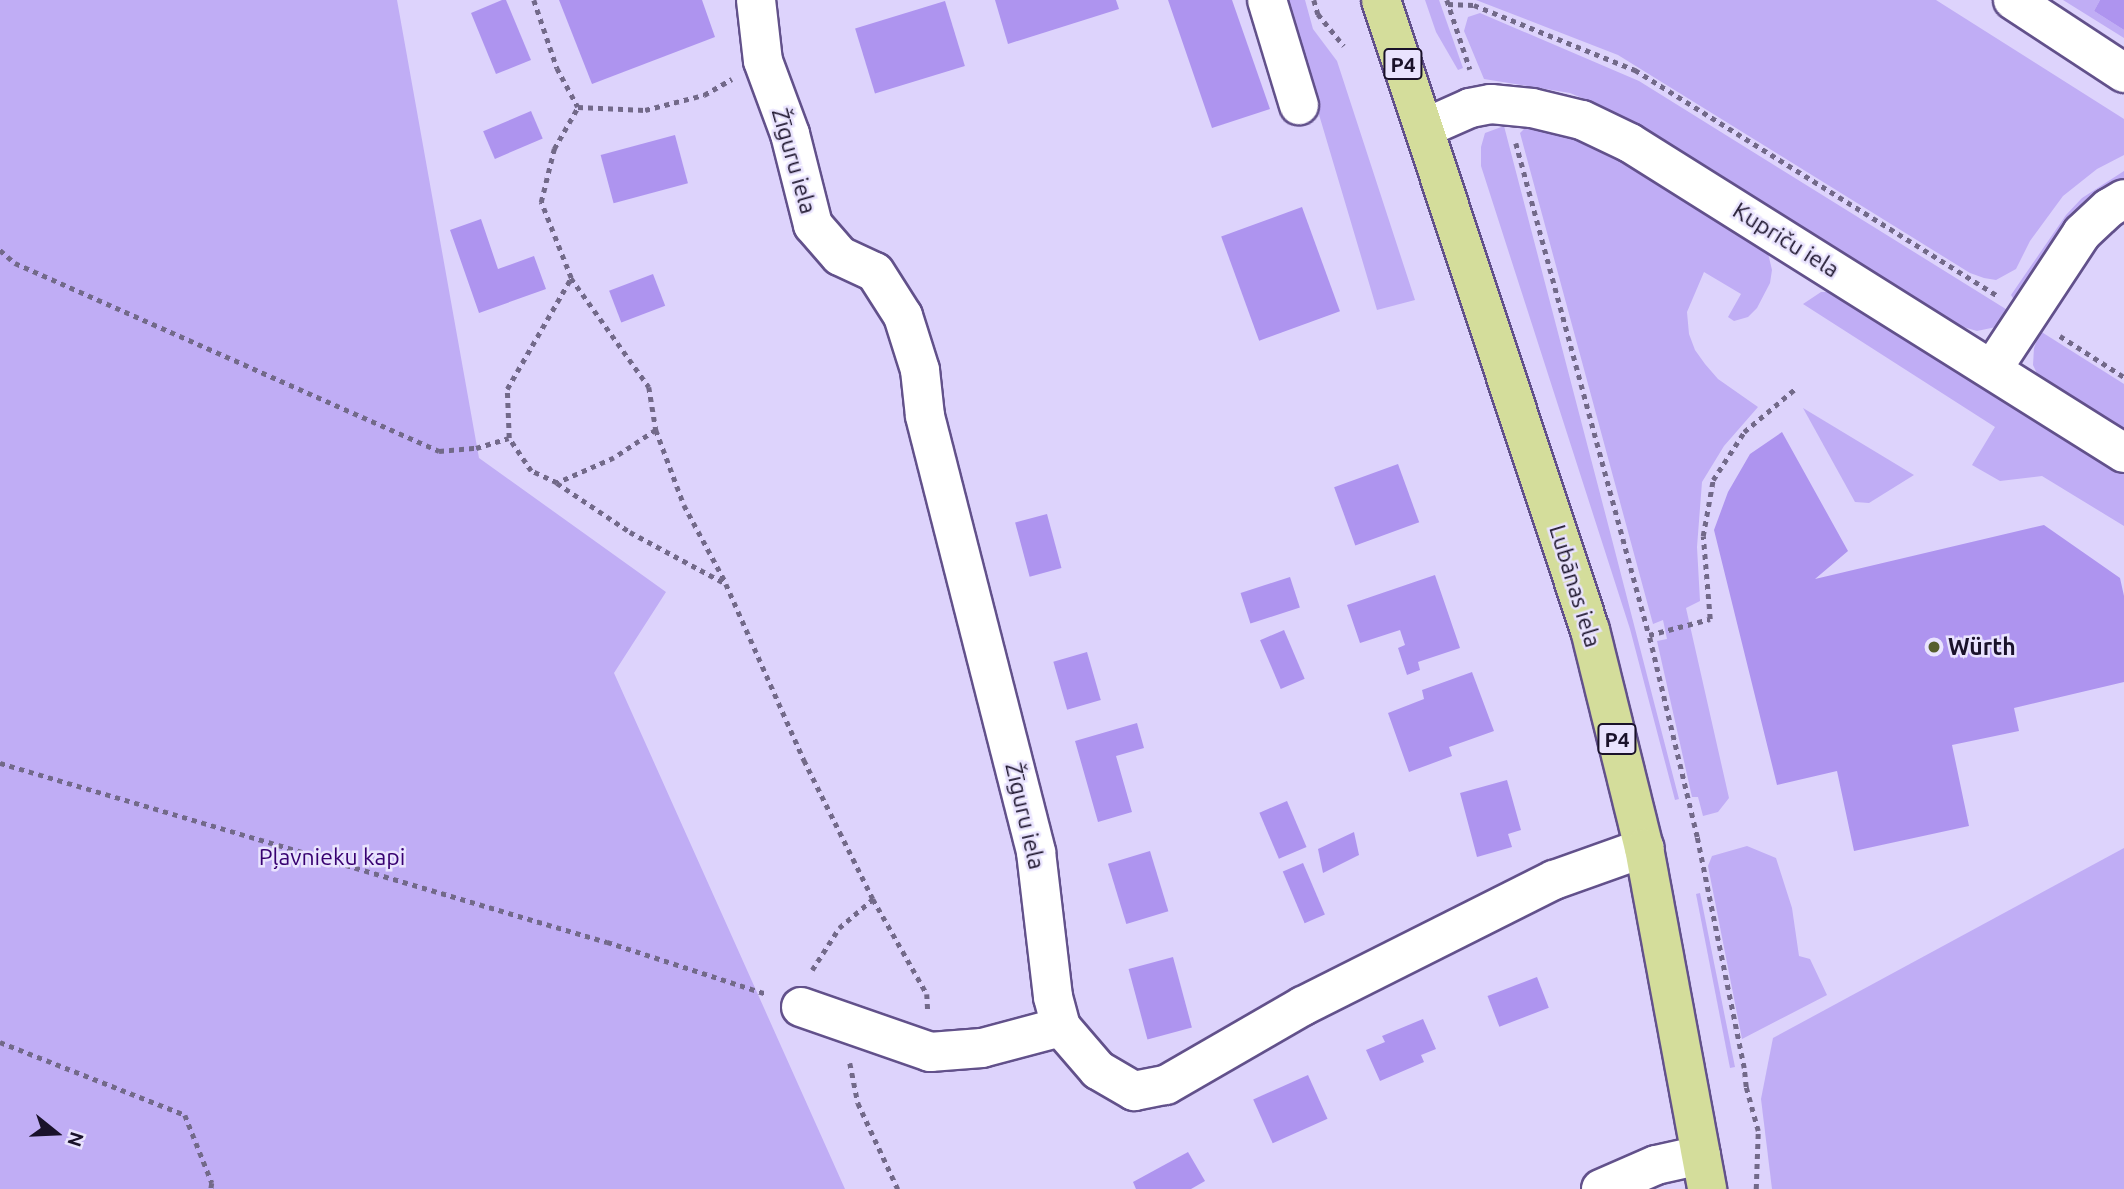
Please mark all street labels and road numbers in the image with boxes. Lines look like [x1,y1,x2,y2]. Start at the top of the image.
road number: P4 [1382,46,1424,82]
street label: Žīguru iela [766,105,822,217]
street label: Kupriču iela [1728,196,1844,284]
street label: Lubānas iela [1543,521,1607,651]
road number: P4 [1596,722,1638,756]
street label: Žīguru iela [999,760,1051,872]

